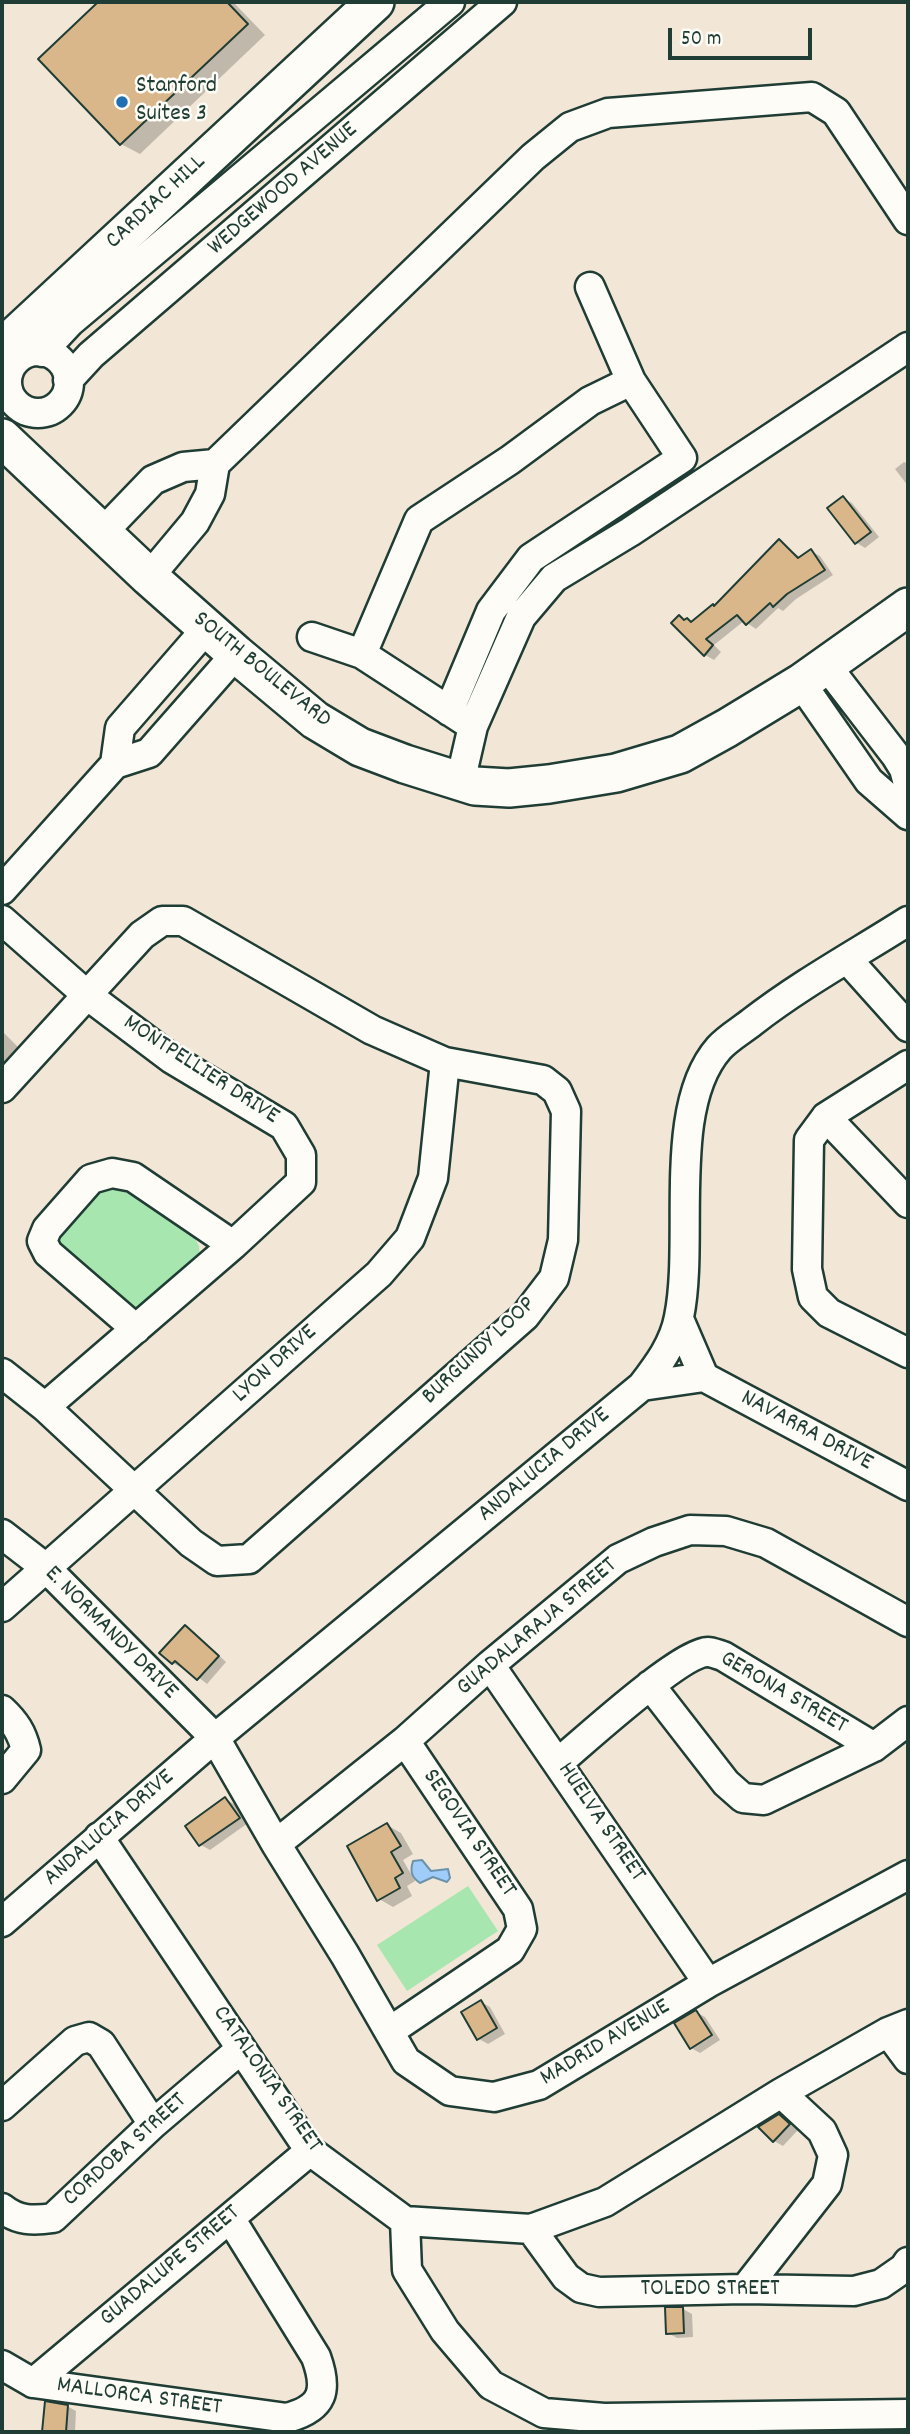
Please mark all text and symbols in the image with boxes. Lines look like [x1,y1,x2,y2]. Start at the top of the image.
scale bar [672,14,816,58]
text: 50 m [681,25,721,55]
place label: Stanford Suites 3 [136,74,217,130]
marker: Stanford Suites 3 [114,94,130,110]
street label: WEDGEWOOD AVENUE [203,117,365,263]
street label: CARDIAC HILL [101,149,213,257]
street label: SOUTH BOULEVARD [186,606,336,736]
street label: MONTPELLIER DRIVE [117,1010,283,1132]
street label: BURGUNDY LOOP [417,1292,543,1412]
street label: LYON DRIVE [228,1320,324,1410]
street label: NAVARRA DRIVE [735,1385,877,1479]
street label: ANDALUCIA DRIVE [473,1402,617,1530]
street label: GUADALARAJA STREET [452,1552,624,1704]
street label: E. NORMANDY DRIVE [37,1561,183,1707]
street label: GERONA STREET [714,1646,852,1742]
street label: HUELVA STREET [549,1758,651,1888]
street label: ANDALUCIA DRIVE [39,1764,181,1894]
street label: SEGOVIA STREET [415,1765,521,1903]
street label: MADRID AVENUE [536,1994,676,2094]
street label: CATALONIA STREET [205,2001,327,2159]
street label: CORDOBA STREET [58,2088,194,2214]
street label: GUADALUPE STREET [95,2200,247,2334]
street label: TOLEDO STREET [640,2277,780,2305]
street label: MALLORCA STREET [55,2372,223,2424]

